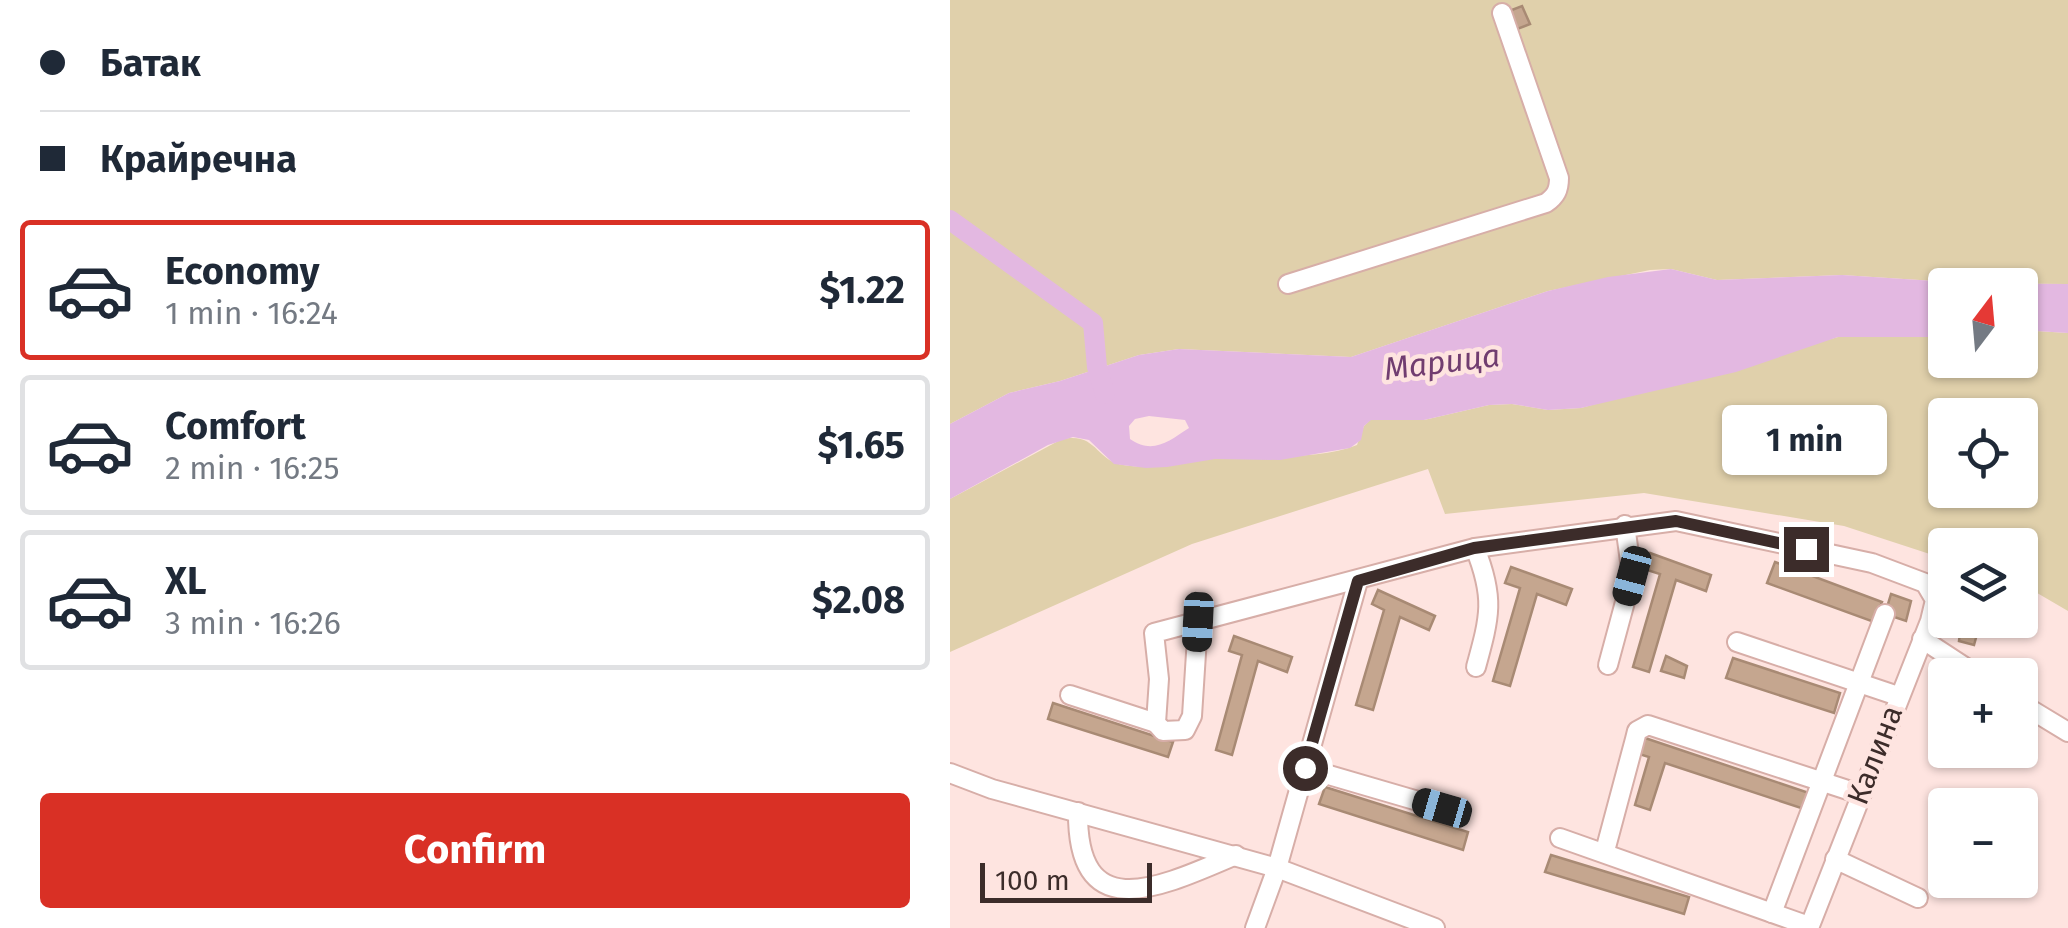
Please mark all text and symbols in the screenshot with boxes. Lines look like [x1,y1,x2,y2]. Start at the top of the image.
text: Батак [100,40,201,86]
text: Крайречна [100,136,297,182]
icon: car [45,245,135,335]
text: Economy [165,248,320,294]
text: $1.22 [819,267,905,313]
north arrow [1928,268,2038,378]
map controls [1928,268,2038,898]
text: 1 min · 16:24 [165,294,338,332]
water label: Марица [1382,336,1502,388]
button: locate [1928,398,2038,508]
icon: car [45,400,135,490]
text: Comfort [165,403,306,449]
callout: 1 min [1724,404,1888,474]
text: 1 min [1766,421,1843,459]
text: $1.65 [818,422,905,468]
text: 2 min · 16:25 [165,449,340,487]
route end [1784,527,1829,572]
button: layers [1928,528,2038,638]
car [1610,543,1654,609]
icon: car [45,555,135,645]
text: XL [165,558,207,604]
text: $2.08 [812,577,905,623]
car [1181,591,1215,653]
text: 3 min · 16:26 [165,604,341,642]
button: + [1928,658,2038,768]
street label: Калина [1840,700,1910,810]
route start [1283,746,1328,791]
car [1409,785,1475,831]
button: − [1928,788,2038,898]
button: Confirm [40,793,910,908]
scale bar [980,858,1152,902]
text: 100 m [995,864,1070,897]

